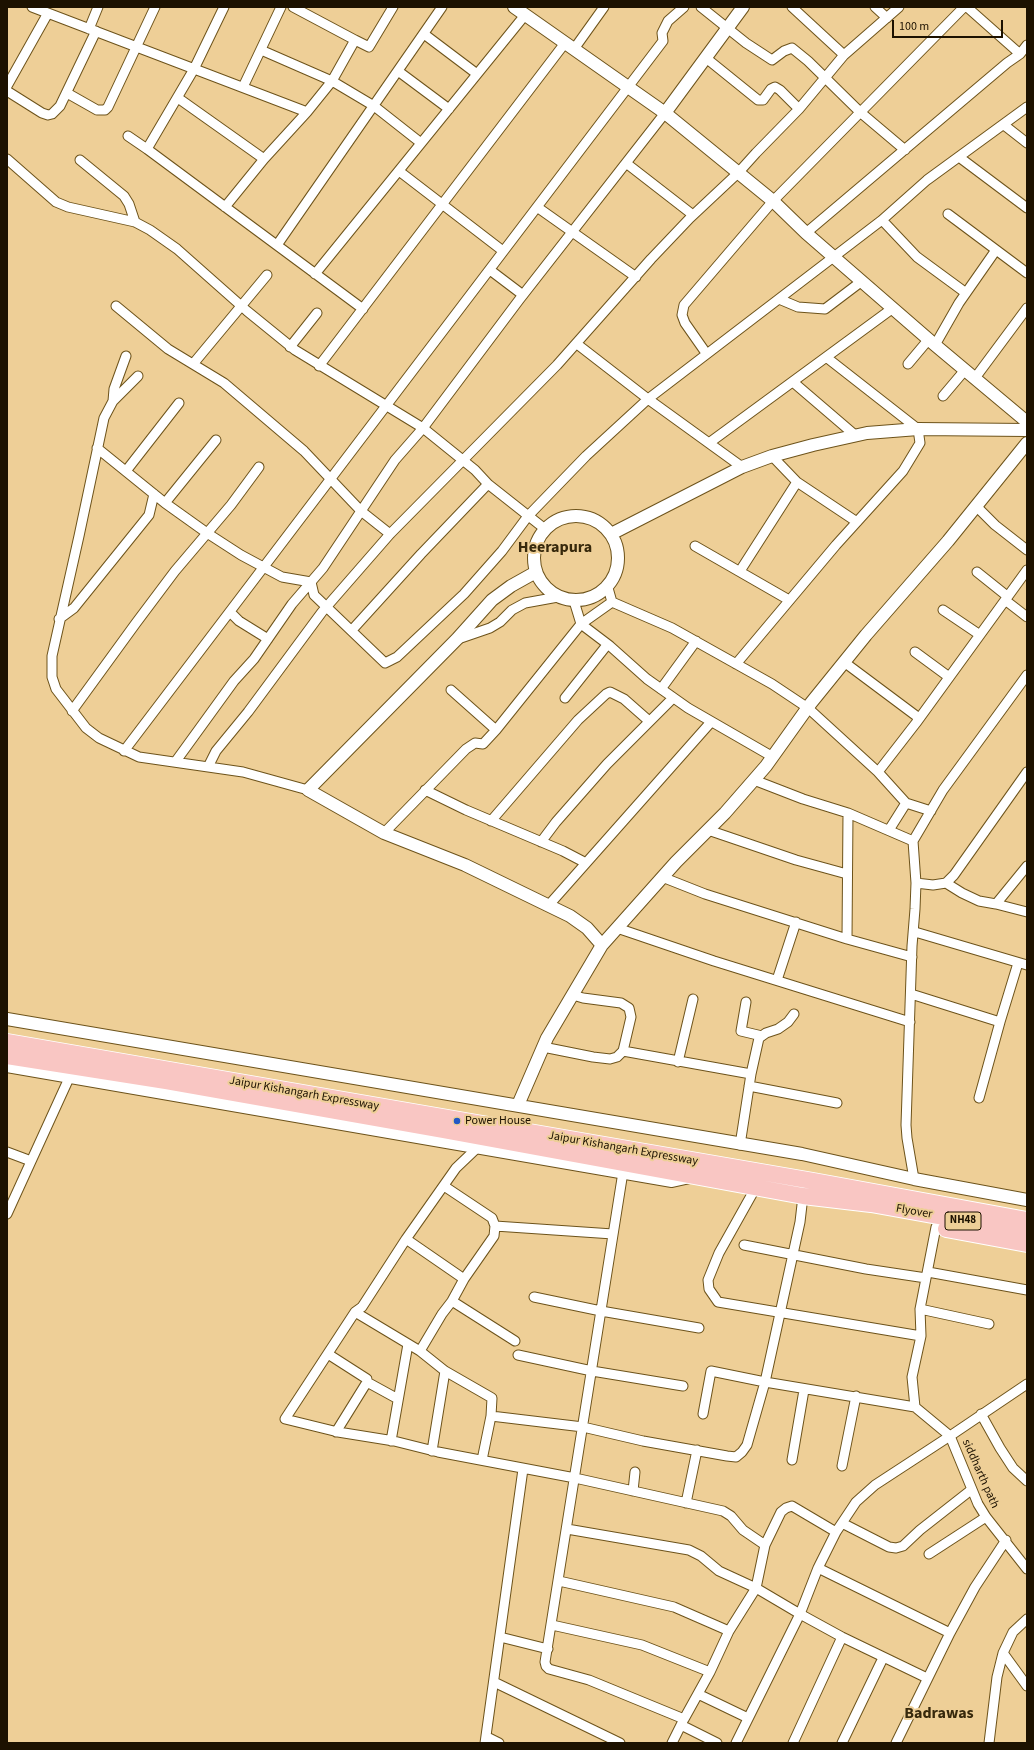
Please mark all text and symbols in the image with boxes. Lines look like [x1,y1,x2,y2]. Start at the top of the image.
scale bar [894,12,1005,38]
text: 100 m [899,18,929,35]
district label: Heerapura [518,538,592,558]
street label: Jaipur Kishangarh Expressway [228,1074,380,1114]
place label: Power House [465,1114,531,1128]
marker: Power House [452,1116,462,1126]
street label: Jaipur Kishangarh Expressway [547,1129,699,1169]
street label: Flyover [895,1202,933,1222]
road number: NH48 [945,1212,981,1230]
street label: siddharth path [958,1437,1002,1511]
district label: Badrawas [904,1704,974,1724]

